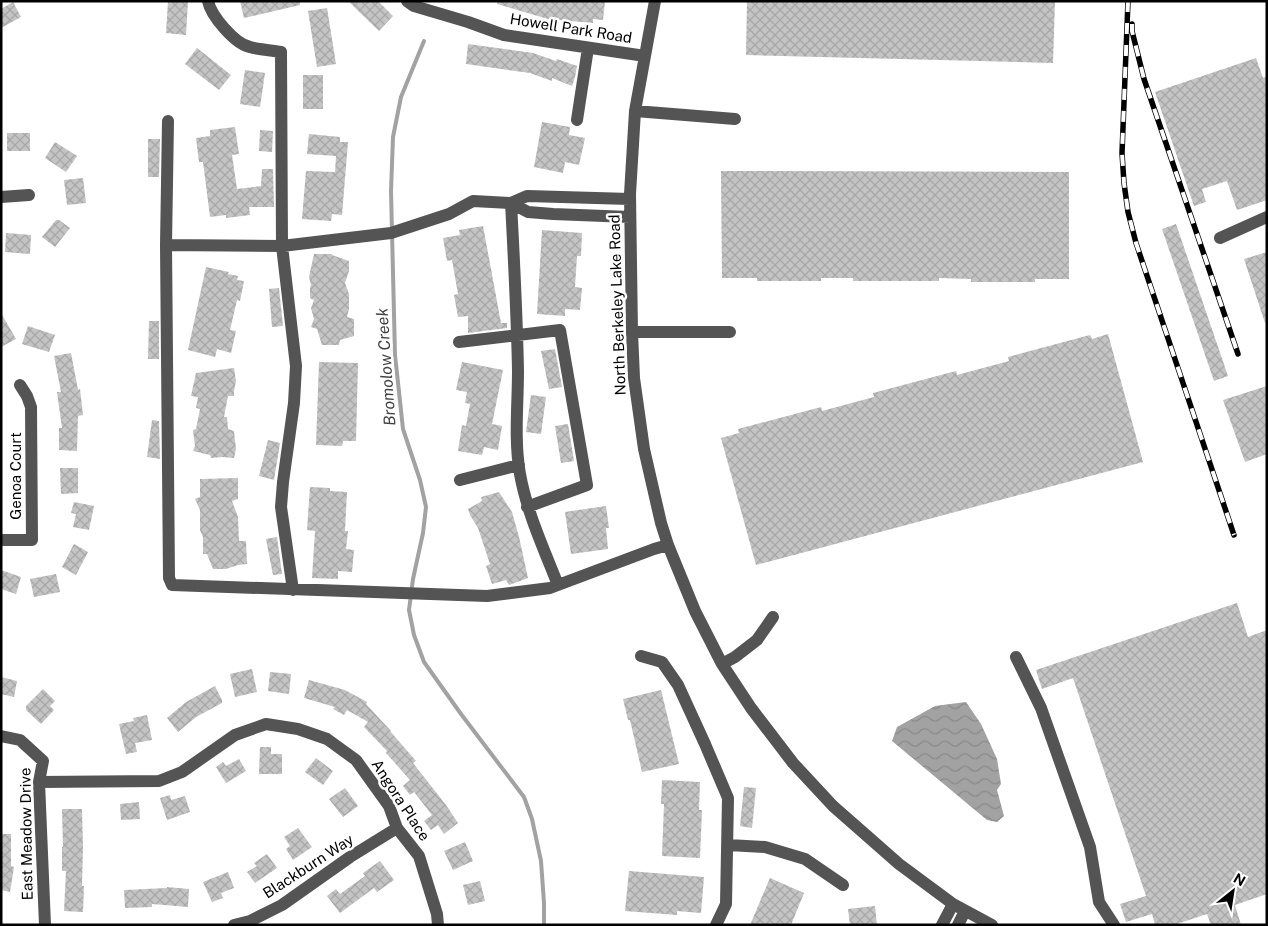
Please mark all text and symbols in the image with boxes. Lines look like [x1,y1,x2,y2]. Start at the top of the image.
street label: Howell Park Road [509,10,633,46]
street label: North Berkeley Lake Road [605,214,629,396]
water label: Bromolow Creek [372,307,400,427]
street label: Genoa Court [7,432,24,520]
street label: Angora Place [368,756,434,844]
street label: East Meadow Drive [16,768,36,900]
street label: Blackburn Way [260,830,356,902]
north arrow [1208,866,1258,916]
text: N [1231,870,1248,889]

